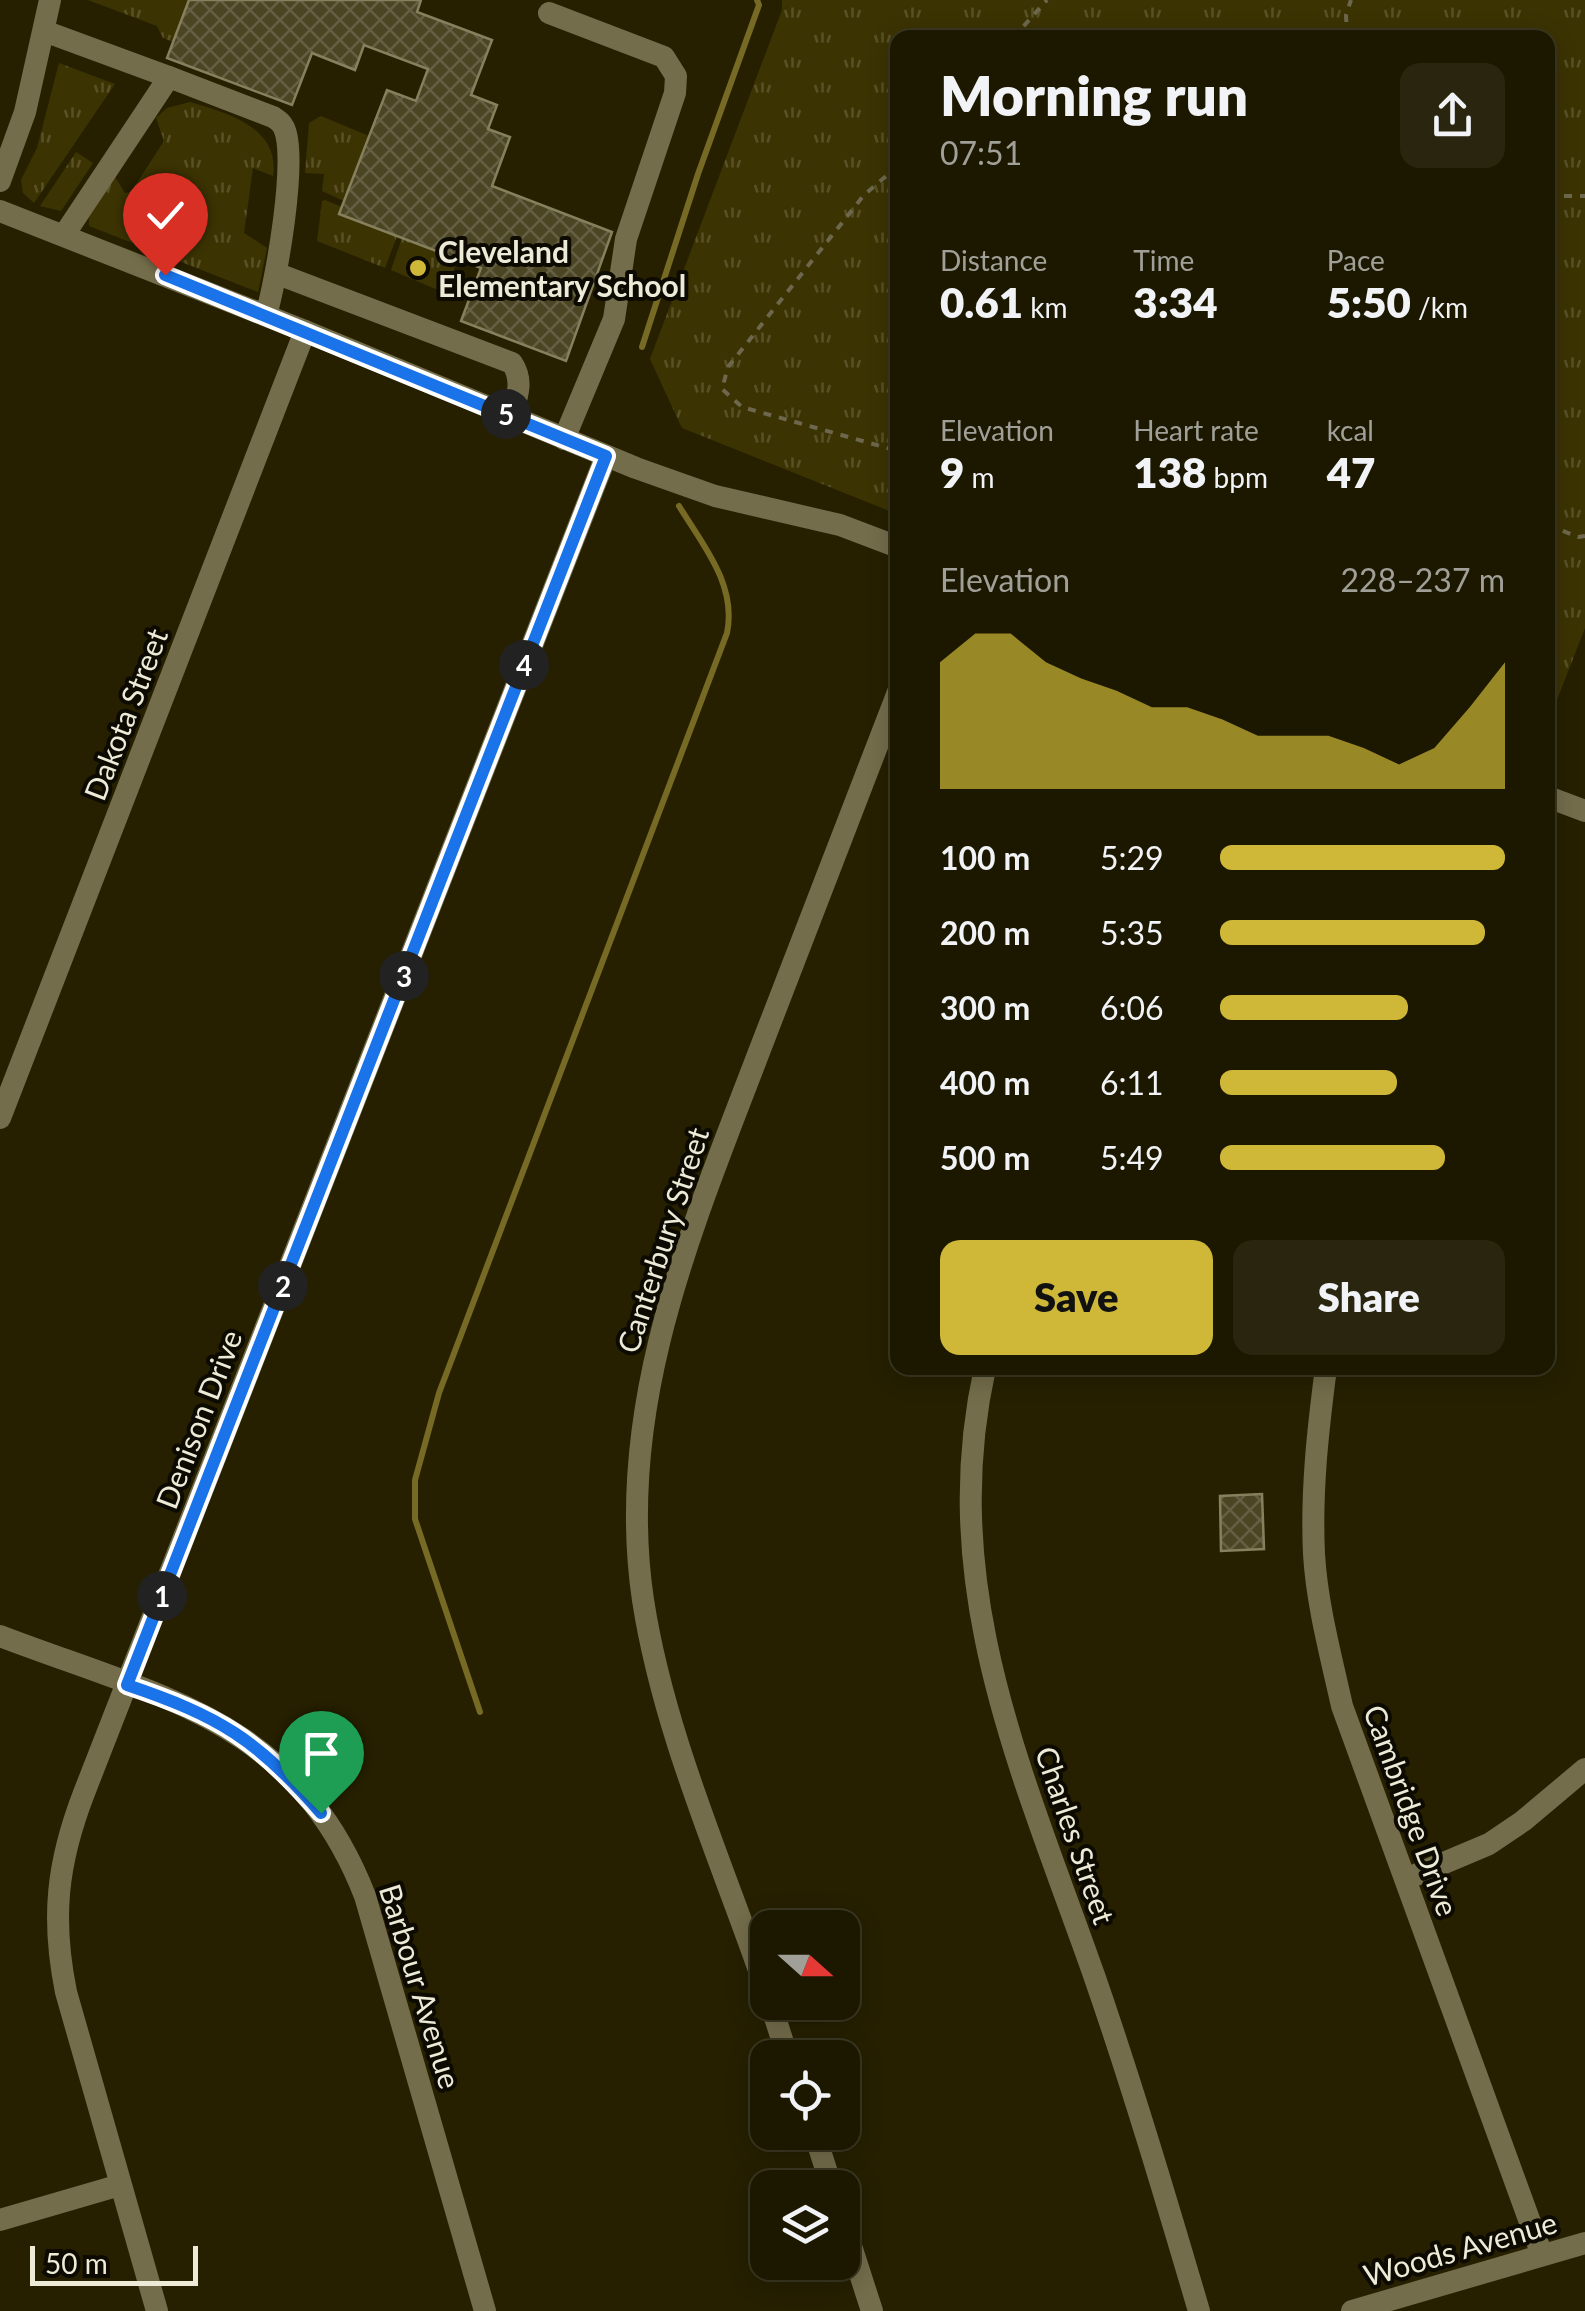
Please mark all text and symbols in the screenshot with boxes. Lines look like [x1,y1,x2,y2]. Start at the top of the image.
text: Morning run [940,62,1248,128]
button: share [1400,63,1505,168]
text: 07:51 [940,133,1022,172]
pin [123,173,208,276]
icon: check [138,188,193,243]
place label: Cleveland Elementary School [438,233,686,303]
text: Distance [940,243,1047,277]
text: Time [1133,243,1194,277]
text: Pace [1327,243,1385,277]
marker: Cleveland Elementary School [407,257,429,279]
text: 0.61 [940,277,1023,327]
text: 3:34 [1133,277,1218,327]
text: 5:50 [1327,277,1411,327]
text: km [1023,290,1068,324]
text: /km [1411,290,1468,324]
pin: 5 [481,389,531,439]
text: 5 [498,397,514,431]
text: Elevation [940,413,1054,447]
text: Heart rate [1133,413,1259,447]
text: kcal [1327,413,1374,447]
text: 9 [940,447,964,497]
text: 138 [1133,447,1206,497]
text: 47 [1327,447,1375,497]
text: m [964,460,995,494]
text: bpm [1206,460,1268,494]
text: Elevation [940,560,1070,599]
text: 228–237 m [1341,560,1505,599]
street label: Dakota Street [76,623,174,805]
pin: 4 [499,640,549,690]
text: 4 [516,648,532,682]
text: 100 m [940,838,1030,877]
text: 5:29 [1100,838,1164,877]
text: 200 m [940,913,1030,952]
text: 5:35 [1100,913,1164,952]
pin: 3 [379,951,429,1001]
text: 3 [396,959,412,993]
text: 300 m [940,988,1030,1027]
text: 6:06 [1100,988,1164,1027]
text: 400 m [940,1063,1030,1102]
text: 6:11 [1100,1063,1164,1102]
street label: Canterbury Street [609,1123,715,1357]
text: 500 m [940,1138,1030,1177]
text: 5:49 [1100,1138,1164,1177]
button: Save [940,1240,1213,1355]
button: Share [1233,1240,1505,1355]
pin: 2 [258,1261,308,1311]
text: 2 [275,1269,291,1303]
street label: Denison Drive [147,1325,249,1513]
pin: 1 [137,1571,187,1621]
text: 1 [154,1579,170,1613]
street label: Cambridge Drive [1357,1700,1467,1920]
pin [279,1711,364,1814]
icon: arrive [294,1726,349,1781]
street label: Charles Street [1029,1742,1123,1929]
street label: Barbour Avenue [373,1879,469,2093]
north arrow [750,1910,860,2020]
map controls [750,1910,860,2280]
button: locate [750,2040,860,2150]
button: layers [750,2170,860,2280]
street label: Woods Avenue [1359,2203,1561,2293]
scale bar [30,2241,198,2286]
text: 50 m [45,2246,108,2280]

